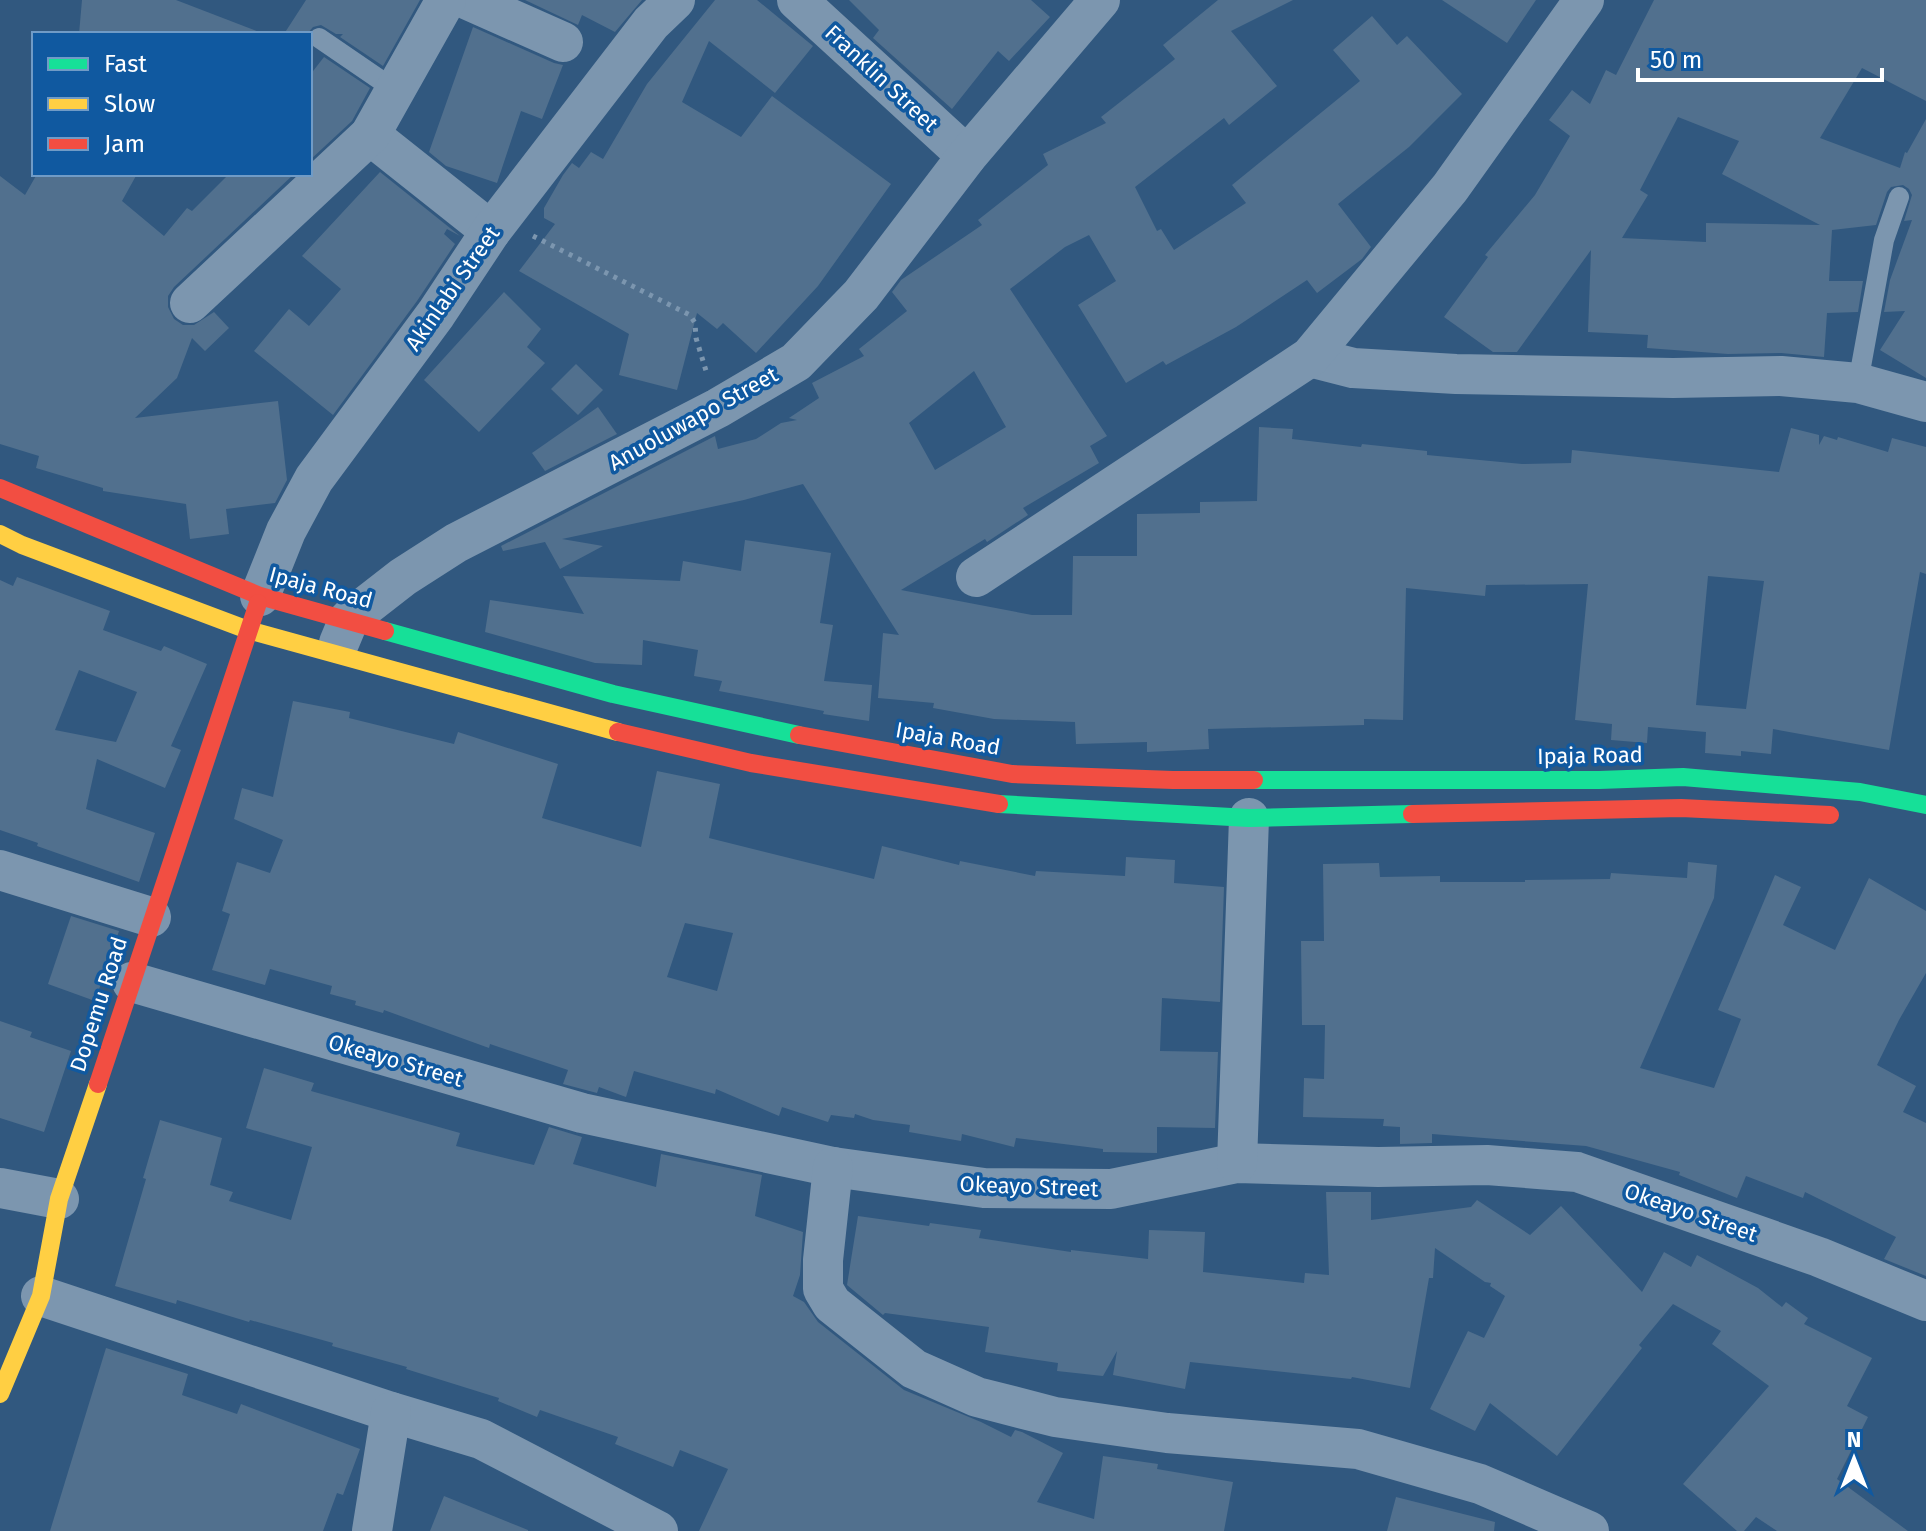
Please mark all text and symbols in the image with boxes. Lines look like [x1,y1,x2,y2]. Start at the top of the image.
street label: Franklin Street [819,19,944,138]
legend [32,32,312,176]
scale bar [1638,32,1882,82]
text: 50 m [1650,46,1702,74]
text: Fast [104,50,147,78]
text: Slow [104,90,155,118]
text: Jam [104,130,145,158]
street label: Akinlabi Street [399,221,505,356]
street label: Anuoluwapo Street [604,361,783,476]
street label: Ipaja Road [266,561,375,614]
street label: Ipaja Road [893,716,1002,761]
street label: Ipaja Road [1537,741,1643,770]
street label: Dopemu Road [64,933,133,1075]
street label: Okeayo Street [325,1028,466,1093]
street label: Okeayo Street [959,1171,1099,1202]
street label: Okeayo Street [1621,1177,1761,1248]
north arrow [1814,1419,1894,1499]
text: N [1847,1426,1861,1453]

